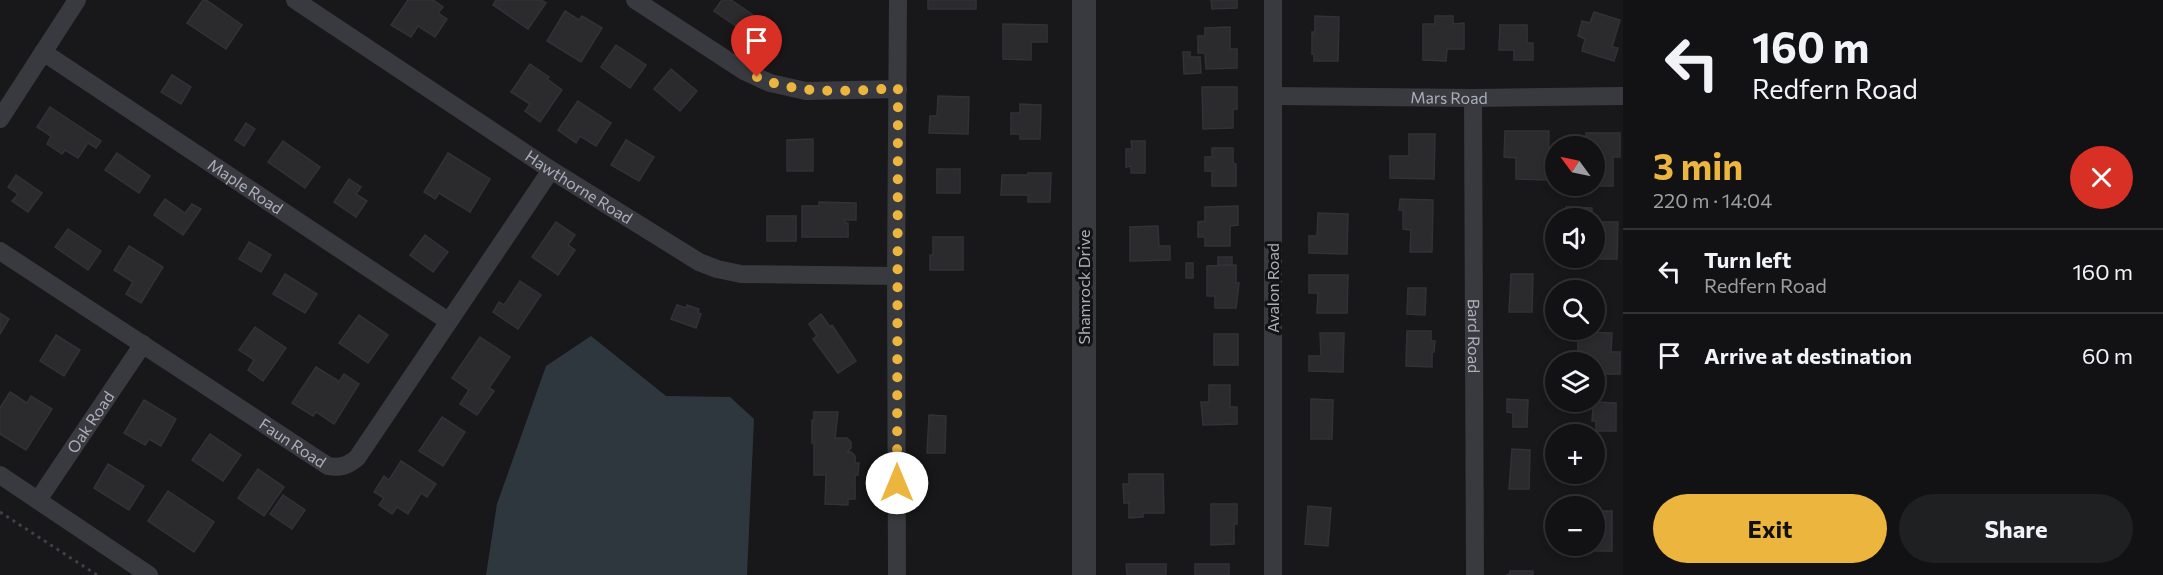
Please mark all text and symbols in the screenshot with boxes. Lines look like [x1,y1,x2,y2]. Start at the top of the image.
pin [731,15,782,77]
text: 160 m [1752,20,1870,72]
icon: arrive [740,24,773,57]
icon: left [1653,24,1731,102]
text: Redfern Road [1752,72,1918,105]
street label: Mars Road [1410,87,1488,107]
north arrow [1545,136,1605,196]
map controls [1545,136,1605,556]
text: 3 min [1653,143,1743,187]
street label: Hawthorne Road [522,146,636,227]
button: close [2070,146,2133,209]
street label: Maple Road [205,154,287,218]
text: 220 m · 14:04 [1653,188,1772,212]
button: sound [1545,208,1605,268]
street label: Shamrock Drive [1074,230,1093,344]
street label: Avalon Road [1263,243,1282,333]
text: Turn left [1704,246,1791,273]
icon: left [1653,255,1686,288]
text: 160 m [2072,258,2133,285]
text: Redfern Road [1704,273,1827,297]
button: search [1545,280,1605,340]
street label: Bard Road [1465,299,1484,373]
icon: arrive [1653,339,1686,372]
text: Arrive at destination [1704,342,1912,369]
text: 60 m [2082,342,2133,369]
button: layers [1545,352,1605,412]
street label: Oak Road [62,387,118,456]
street label: Faun Road [256,414,330,471]
button: + [1545,424,1605,484]
position arrow [865,451,929,515]
button: Exit [1653,494,1887,563]
button: Share [1899,494,2133,563]
button: − [1545,496,1605,556]

